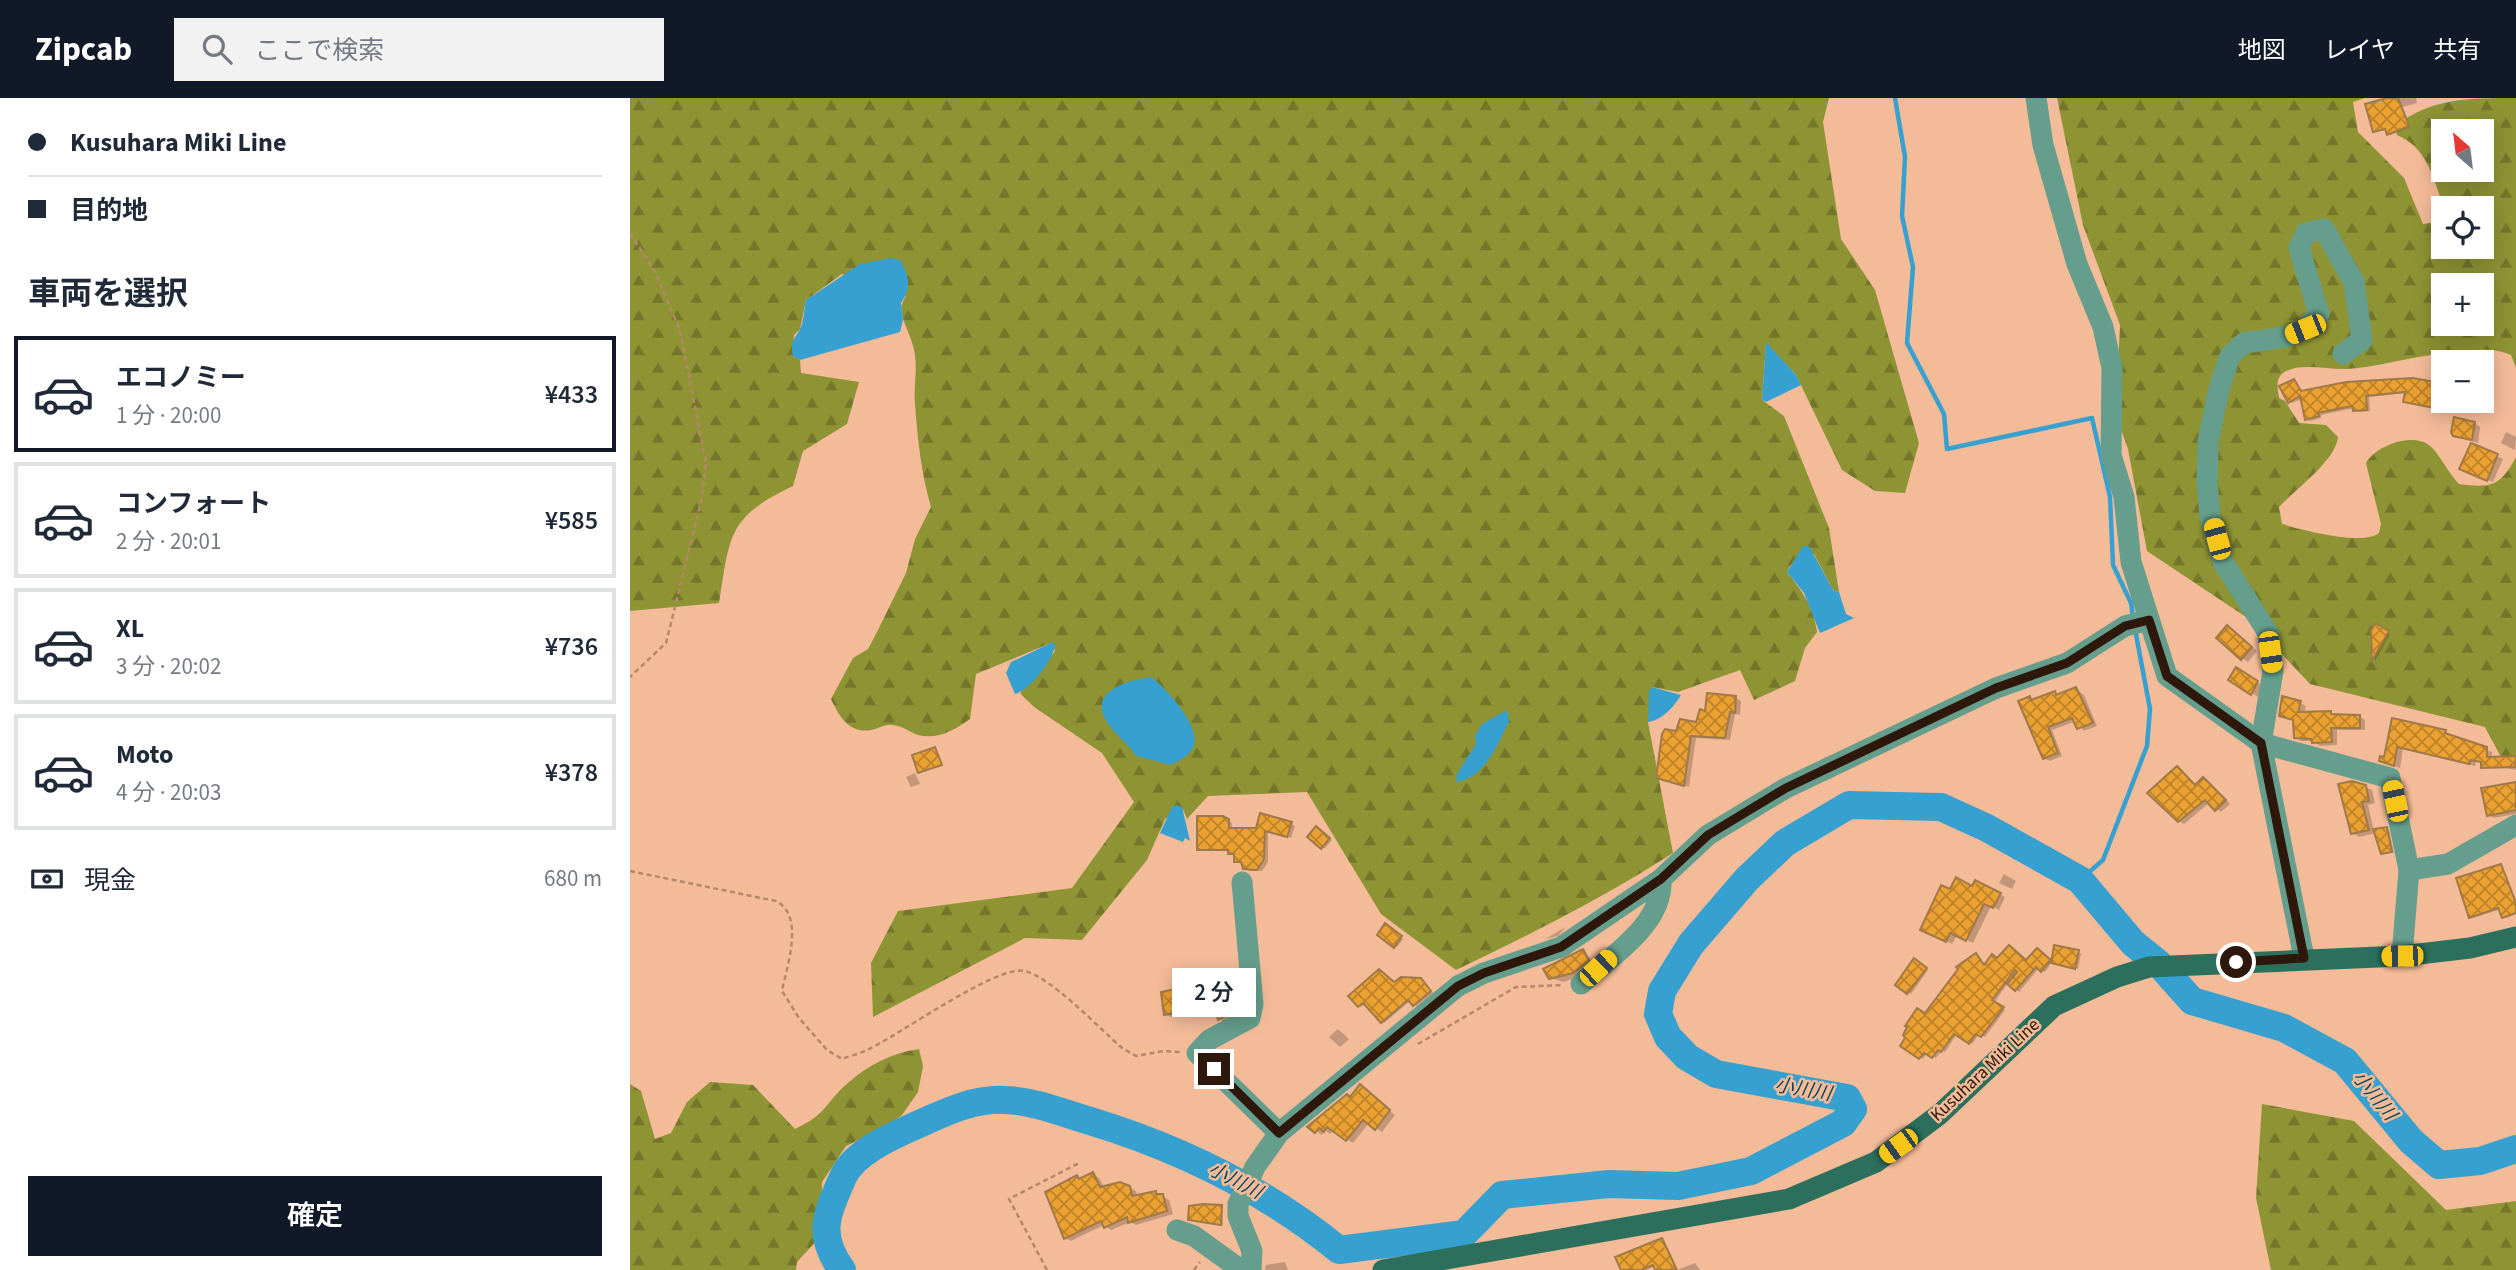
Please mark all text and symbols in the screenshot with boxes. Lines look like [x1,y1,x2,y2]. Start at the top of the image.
search box [174,18,664,81]
text: Zipcab [35,26,132,73]
icon: search [198,30,236,68]
text: ここで検索 [254,32,384,69]
text: 地図 [2238,33,2286,68]
text: レイヤ [2324,33,2395,68]
text: 共有 [2433,33,2481,68]
north arrow [2431,119,2494,182]
map controls [2431,119,2494,413]
text: Kusuhara Miki Line [70,124,286,161]
text: 目的地 [70,192,148,229]
button: locate [2431,196,2494,259]
text: 車両を選択 [28,271,188,317]
button: + [2431,273,2494,336]
car [2282,311,2329,347]
button: − [2431,350,2494,413]
text: エコノミー [116,359,246,396]
icon: car [32,363,95,426]
text: ¥433 [545,376,598,413]
text: 1 分 · 20:00 [116,399,221,432]
text: コンフォート [116,485,271,522]
icon: car [32,489,95,552]
text: ¥585 [545,502,598,539]
car [2202,516,2233,562]
text: 2 分 · 20:01 [116,525,221,558]
text: XL [116,610,144,647]
icon: car [32,615,95,678]
text: ¥736 [545,628,598,665]
car [2257,630,2284,674]
text: 3 分 · 20:02 [116,650,221,683]
text: Moto [116,736,173,773]
icon: car [32,741,95,804]
text: ¥378 [545,754,598,791]
text: 4 分 · 20:03 [116,776,221,809]
car [2381,778,2410,824]
icon: cash [28,860,66,898]
text: 現金 [84,862,136,899]
text: 680 m [544,862,602,895]
car [2381,945,2424,967]
car [1576,946,1621,990]
route start [2220,946,2252,978]
callout: 2 分 [1172,968,1256,1016]
text: 2 分 [1194,976,1234,1009]
street label: Kusuhara Miki Line [1925,1013,2045,1127]
route end [1198,1053,1230,1085]
water label: 小川川 [2346,1065,2404,1128]
water label: 小川川 [1773,1072,1835,1109]
car [1875,1125,1922,1167]
water label: 小川川 [1203,1156,1268,1207]
button: 確定 [28,1176,602,1256]

